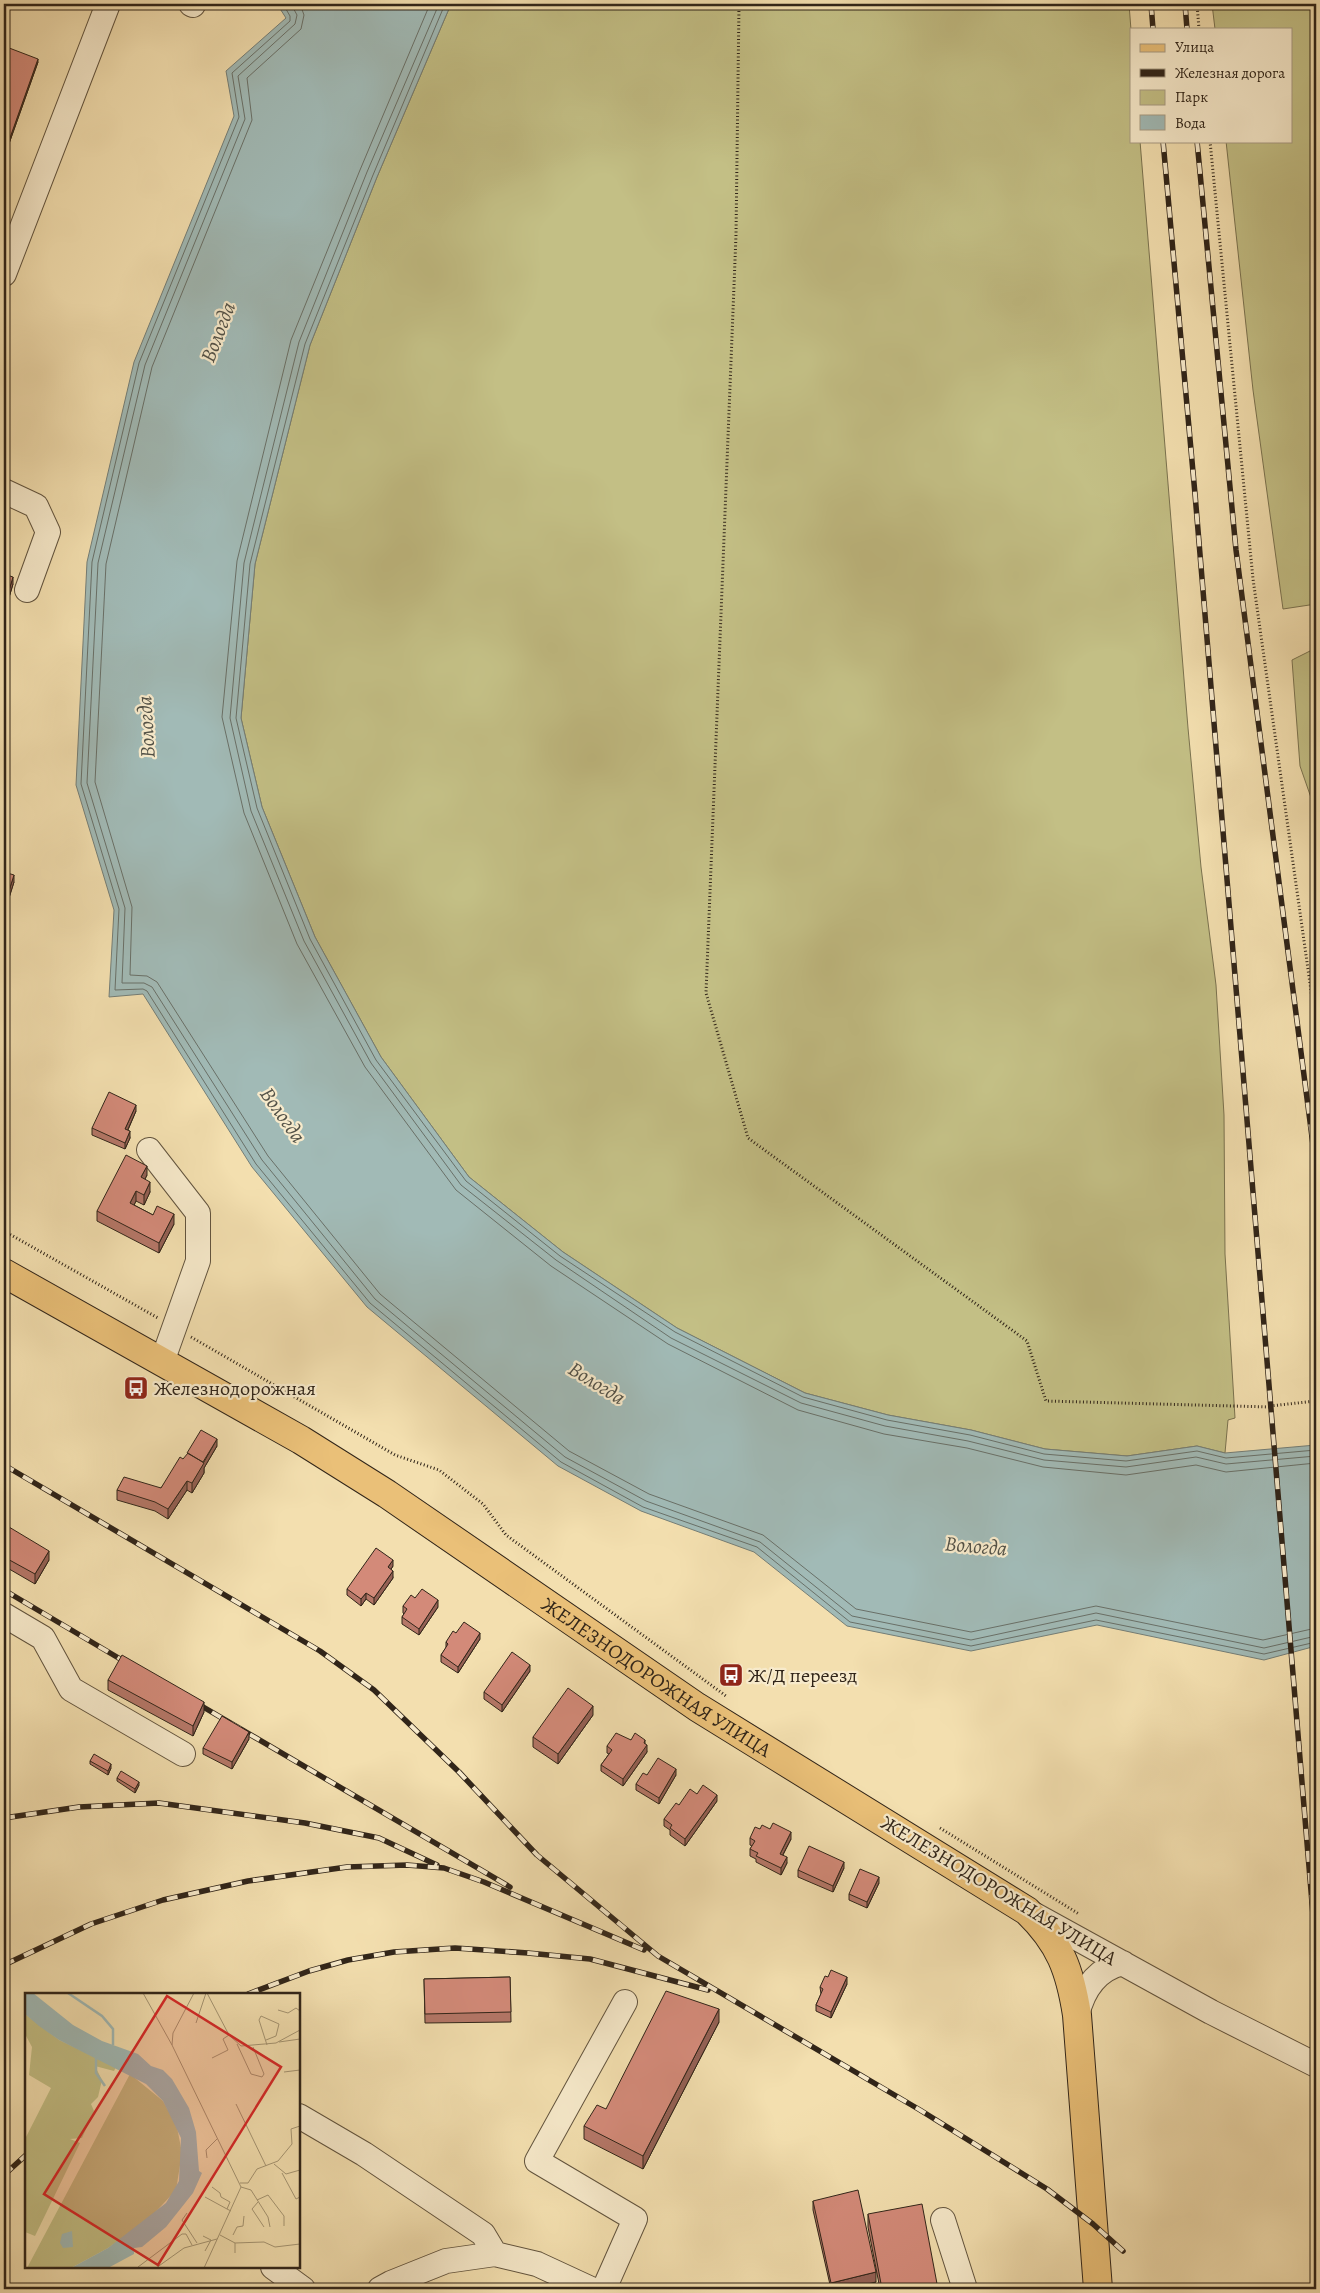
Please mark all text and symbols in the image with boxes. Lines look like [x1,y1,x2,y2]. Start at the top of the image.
legend [1130,28,1292,142]
text: Улица [1175,37,1214,57]
text: Железная дорога [1175,63,1285,83]
text: Парк [1175,87,1208,107]
text: Вода [1175,113,1206,133]
water label: Вологда [194,298,242,366]
water label: Вологда [130,695,162,759]
water label: Вологда [254,1081,313,1149]
water label: Вологда [563,1355,631,1412]
bus stop icon: Железнодорожная [123,1375,149,1401]
place label: Железнодорожная [154,1375,316,1402]
water label: Вологда [944,1529,1009,1563]
street label: ЖЕЛЕЗНОДОРОЖНАЯ УЛИЦА [536,1591,776,1764]
bus stop icon: Ж/Д переезд [718,1662,744,1688]
place label: Ж/Д переезд [748,1662,857,1689]
street label: ЖЕЛЕЗНОДОРОЖНАЯ УЛИЦА [876,1809,1122,1972]
inset map [25,1993,300,2268]

